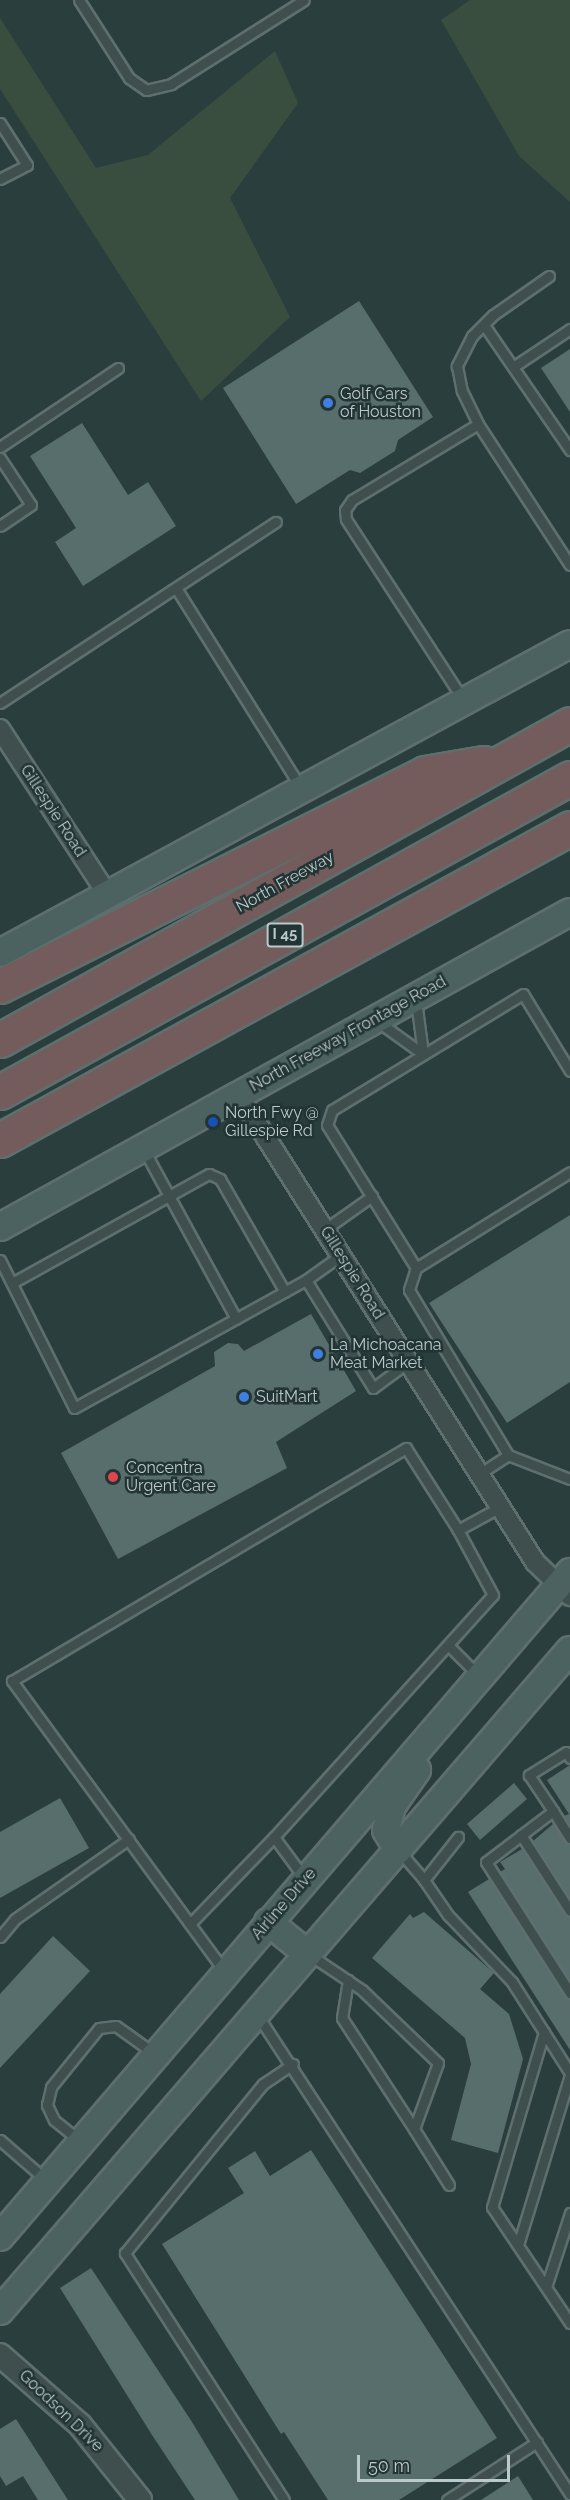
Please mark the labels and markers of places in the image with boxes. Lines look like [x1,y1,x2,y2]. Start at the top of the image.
place label: Golf Cars of Houston [340,384,421,422]
marker: Golf Cars of Houston [321,396,335,410]
place label: North Fwy @ Gillespie Rd [225,1103,319,1141]
marker: North Fwy @ Gillespie Rd [206,1115,220,1129]
place label: La Michoacana Meat Market [330,1335,442,1373]
marker: La Michoacana Meat Market [311,1347,325,1361]
place label: SuitMart [256,1387,318,1407]
marker: SuitMart [237,1390,251,1404]
place label: Concentra Urgent Care [126,1458,216,1496]
marker: Concentra Urgent Care [104,1468,122,1486]

